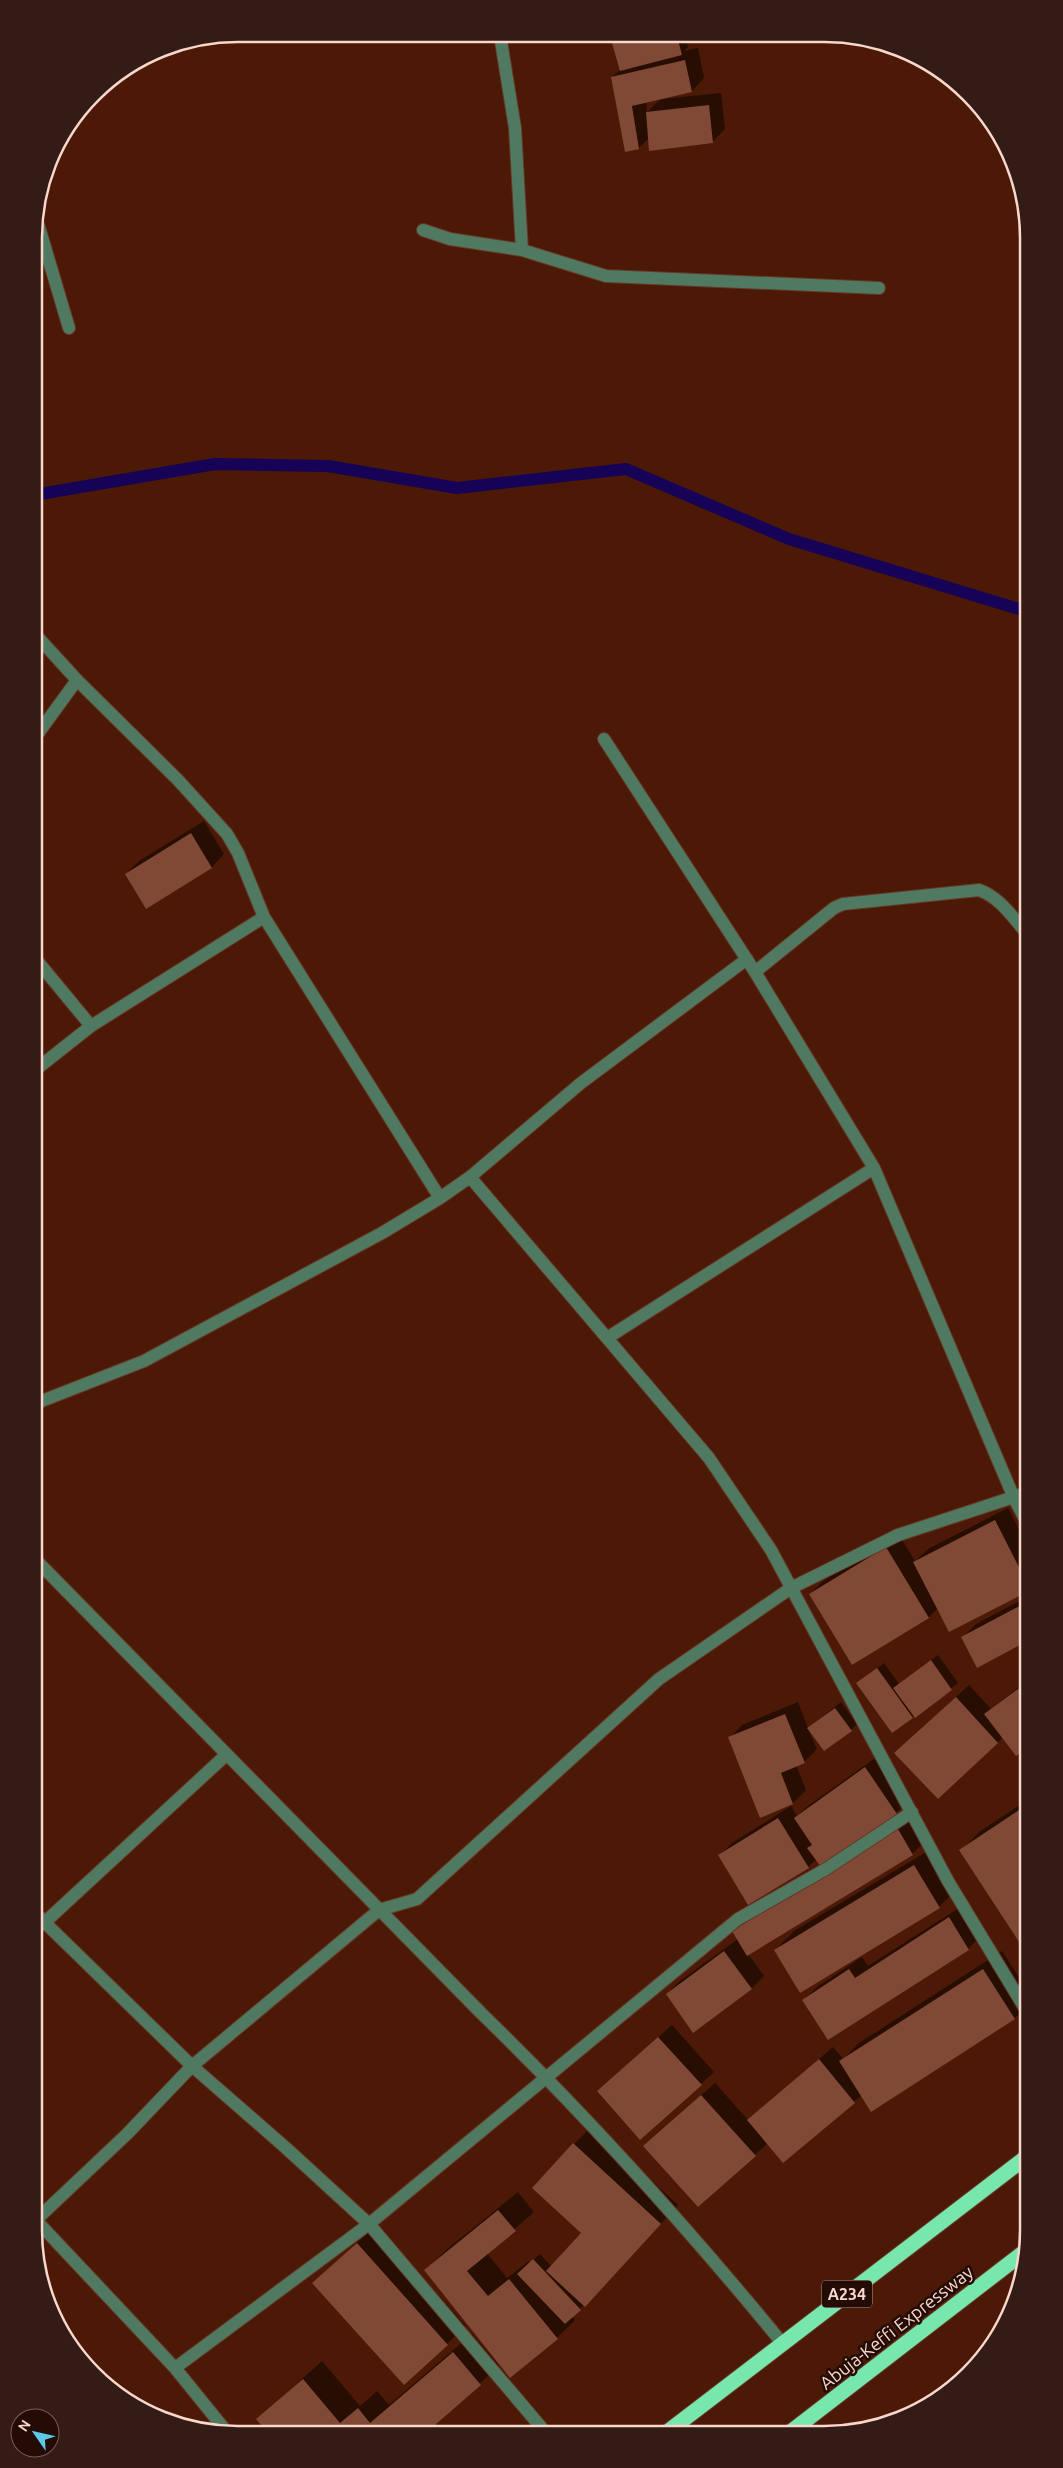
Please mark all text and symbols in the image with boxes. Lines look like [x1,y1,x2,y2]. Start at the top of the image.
street label: Abuja-Keffi Expressway [816,2261,977,2393]
road number: A234 [822,2280,872,2308]
north arrow [10,2408,60,2458]
text: N [15,2417,34,2435]

